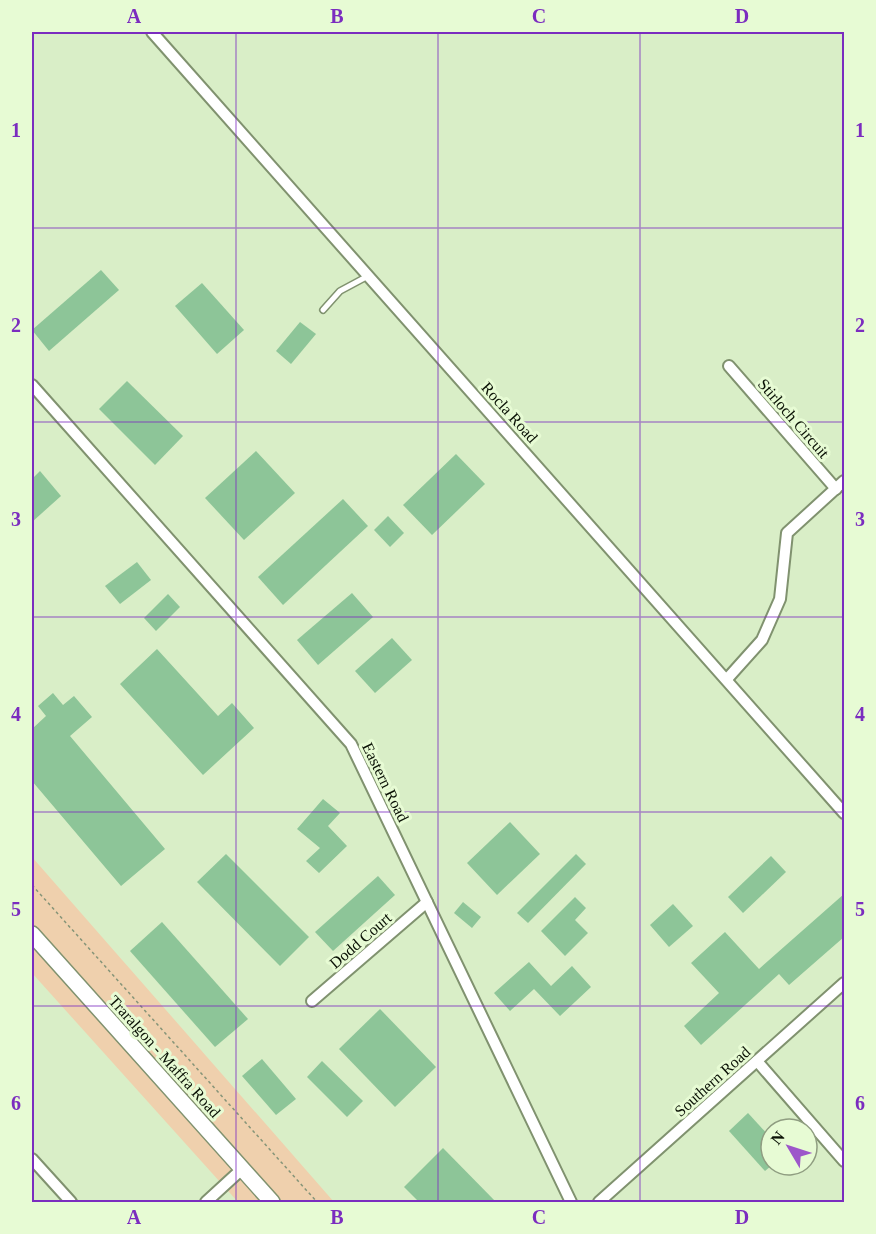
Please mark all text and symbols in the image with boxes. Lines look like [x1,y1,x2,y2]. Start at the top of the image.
text: A [127,5,142,27]
text: B [330,5,344,27]
text: C [532,5,546,27]
text: D [735,5,749,27]
text: 1 [11,119,21,141]
text: 1 [855,119,865,141]
text: 2 [11,314,21,336]
text: 2 [855,314,865,336]
street label: Stirloch Circuit [755,375,833,462]
street label: Rocla Road [478,379,541,446]
text: 3 [11,508,21,530]
text: 3 [855,508,865,530]
text: 4 [11,703,21,725]
text: 4 [855,703,865,725]
street label: Eastern Road [359,740,412,824]
text: 5 [11,898,21,920]
text: 5 [855,898,865,920]
street label: Dodd Court [326,909,395,972]
street label: Traralgon - Maffra Road [105,992,224,1121]
street label: Southern Road [671,1043,754,1120]
text: 6 [11,1092,21,1114]
text: 6 [855,1092,865,1114]
north arrow [759,1117,819,1177]
text: N [767,1128,788,1148]
text: A [127,1206,142,1228]
text: B [330,1206,344,1228]
text: C [532,1206,546,1228]
text: D [735,1206,749,1228]

